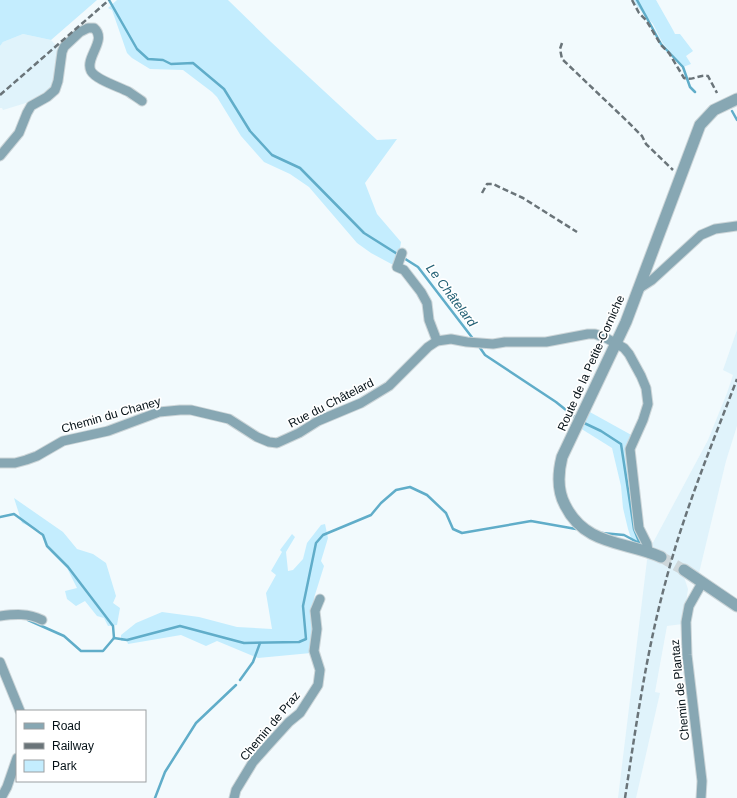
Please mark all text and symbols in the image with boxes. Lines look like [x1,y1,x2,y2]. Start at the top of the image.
water label: Le Châtelard [423,261,480,330]
street label: Route de la Petite-Corniche [555,293,628,433]
street label: Rue du Châtelard [286,375,376,431]
street label: Chemin du Chaney [60,394,162,436]
street label: Chemin de Plantaz [668,639,692,741]
street label: Chemin de Praz [237,689,303,763]
legend [16,710,146,782]
text: Road [52,719,81,733]
text: Railway [52,739,94,753]
text: Park [52,759,78,773]

